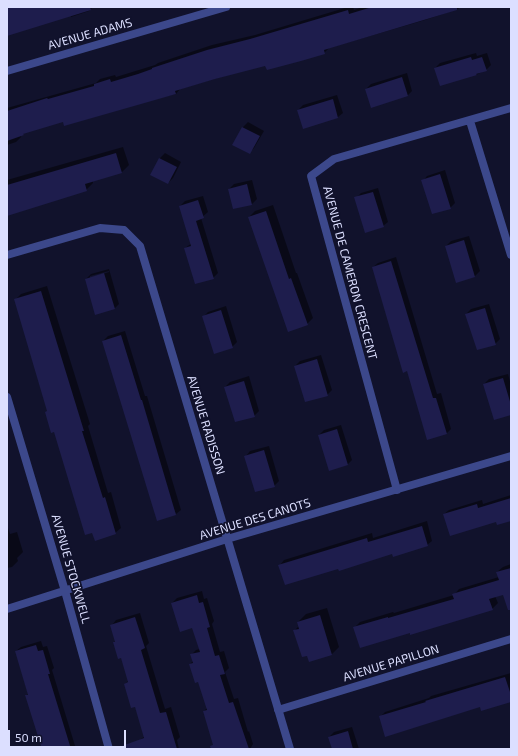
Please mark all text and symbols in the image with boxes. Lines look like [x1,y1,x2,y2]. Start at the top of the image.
street label: AVENUE ADAMS [46,15,134,53]
street label: AVENUE DE CAMERON CRESCENT [320,185,380,361]
street label: AVENUE RADISSON [184,374,228,476]
street label: AVENUE DES CANOTS [198,495,312,543]
street label: AVENUE STOCKWELL [49,513,93,625]
street label: AVENUE PAPILLON [341,642,441,684]
scale bar [10,722,128,748]
text: 50 m [15,730,42,744]

